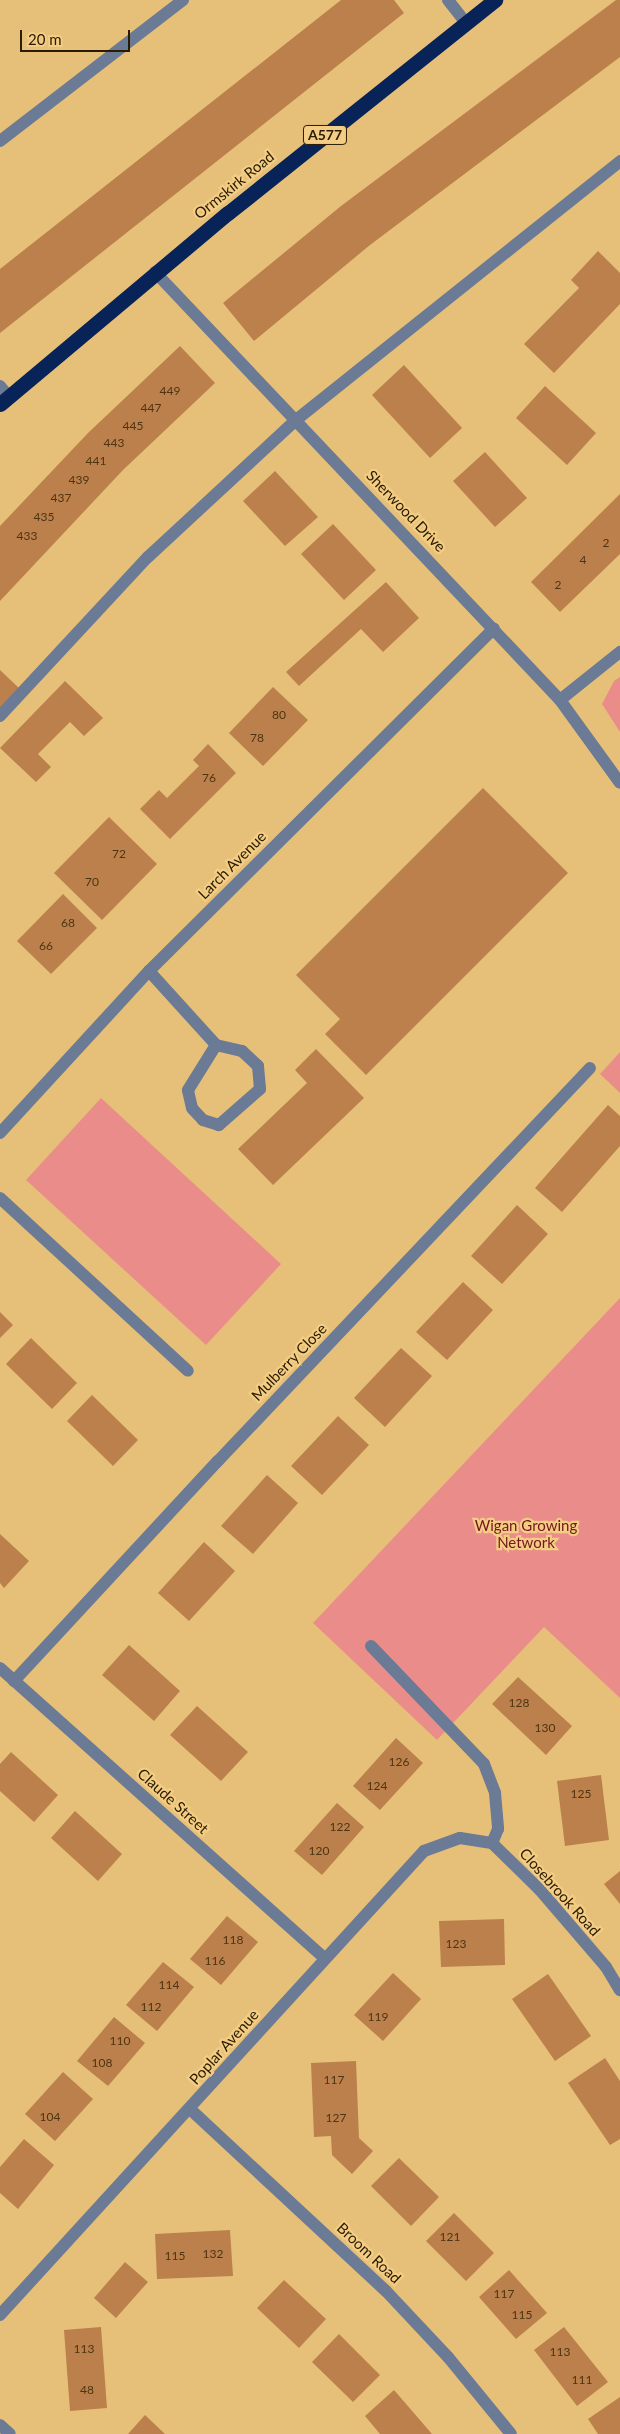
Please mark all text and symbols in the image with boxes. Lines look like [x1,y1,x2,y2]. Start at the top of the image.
scale bar [22,20,132,52]
text: 20 m [28,30,62,48]
road number: A577 [302,124,348,146]
street label: Ormskirk Road [190,147,278,223]
house number: 449 [160,384,180,398]
house number: 447 [141,401,161,415]
house number: 445 [123,419,143,433]
house number: 443 [104,436,124,450]
house number: 441 [86,454,106,468]
street label: Sherwood Drive [363,466,449,556]
house number: 439 [69,473,89,487]
house number: 437 [51,491,71,505]
house number: 435 [34,510,54,524]
house number: 433 [17,529,37,543]
house number: 2 [603,536,609,550]
house number: 4 [580,553,586,567]
house number: 2 [555,578,561,592]
house number: 80 [272,708,286,722]
house number: 78 [250,731,264,745]
house number: 76 [202,771,216,785]
street label: Larch Avenue [194,827,270,903]
house number: 72 [112,847,126,861]
house number: 70 [85,875,99,889]
house number: 68 [61,916,75,930]
house number: 66 [39,939,53,953]
street label: Mulberry Close [247,1319,331,1405]
park label: Wigan Growing Network [475,1516,577,1551]
house number: 128 [509,1696,529,1710]
house number: 130 [535,1721,555,1735]
house number: 126 [389,1755,409,1769]
street label: Claude Street [134,1765,212,1837]
house number: 124 [367,1779,387,1793]
house number: 125 [571,1787,591,1801]
house number: 122 [330,1820,350,1834]
house number: 120 [309,1844,329,1858]
street label: Closebrook Road [516,1844,604,1940]
house number: 118 [223,1933,243,1947]
house number: 123 [446,1937,466,1951]
house number: 116 [205,1954,225,1968]
house number: 114 [159,1978,179,1992]
house number: 112 [141,2000,161,2014]
street label: Poplar Avenue [185,2006,263,2088]
house number: 119 [368,2010,388,2024]
house number: 110 [110,2034,130,2048]
house number: 108 [92,2056,112,2070]
house number: 117 [324,2073,344,2087]
house number: 104 [40,2110,60,2124]
house number: 127 [326,2111,346,2125]
street label: Broom Road [333,2219,405,2287]
house number: 121 [440,2230,460,2244]
house number: 132 [203,2247,223,2261]
house number: 115 [165,2249,185,2263]
house number: 117 [494,2287,514,2301]
house number: 115 [512,2308,532,2322]
house number: 113 [74,2342,94,2356]
house number: 113 [550,2345,570,2359]
house number: 111 [572,2373,592,2387]
house number: 48 [80,2383,94,2397]

